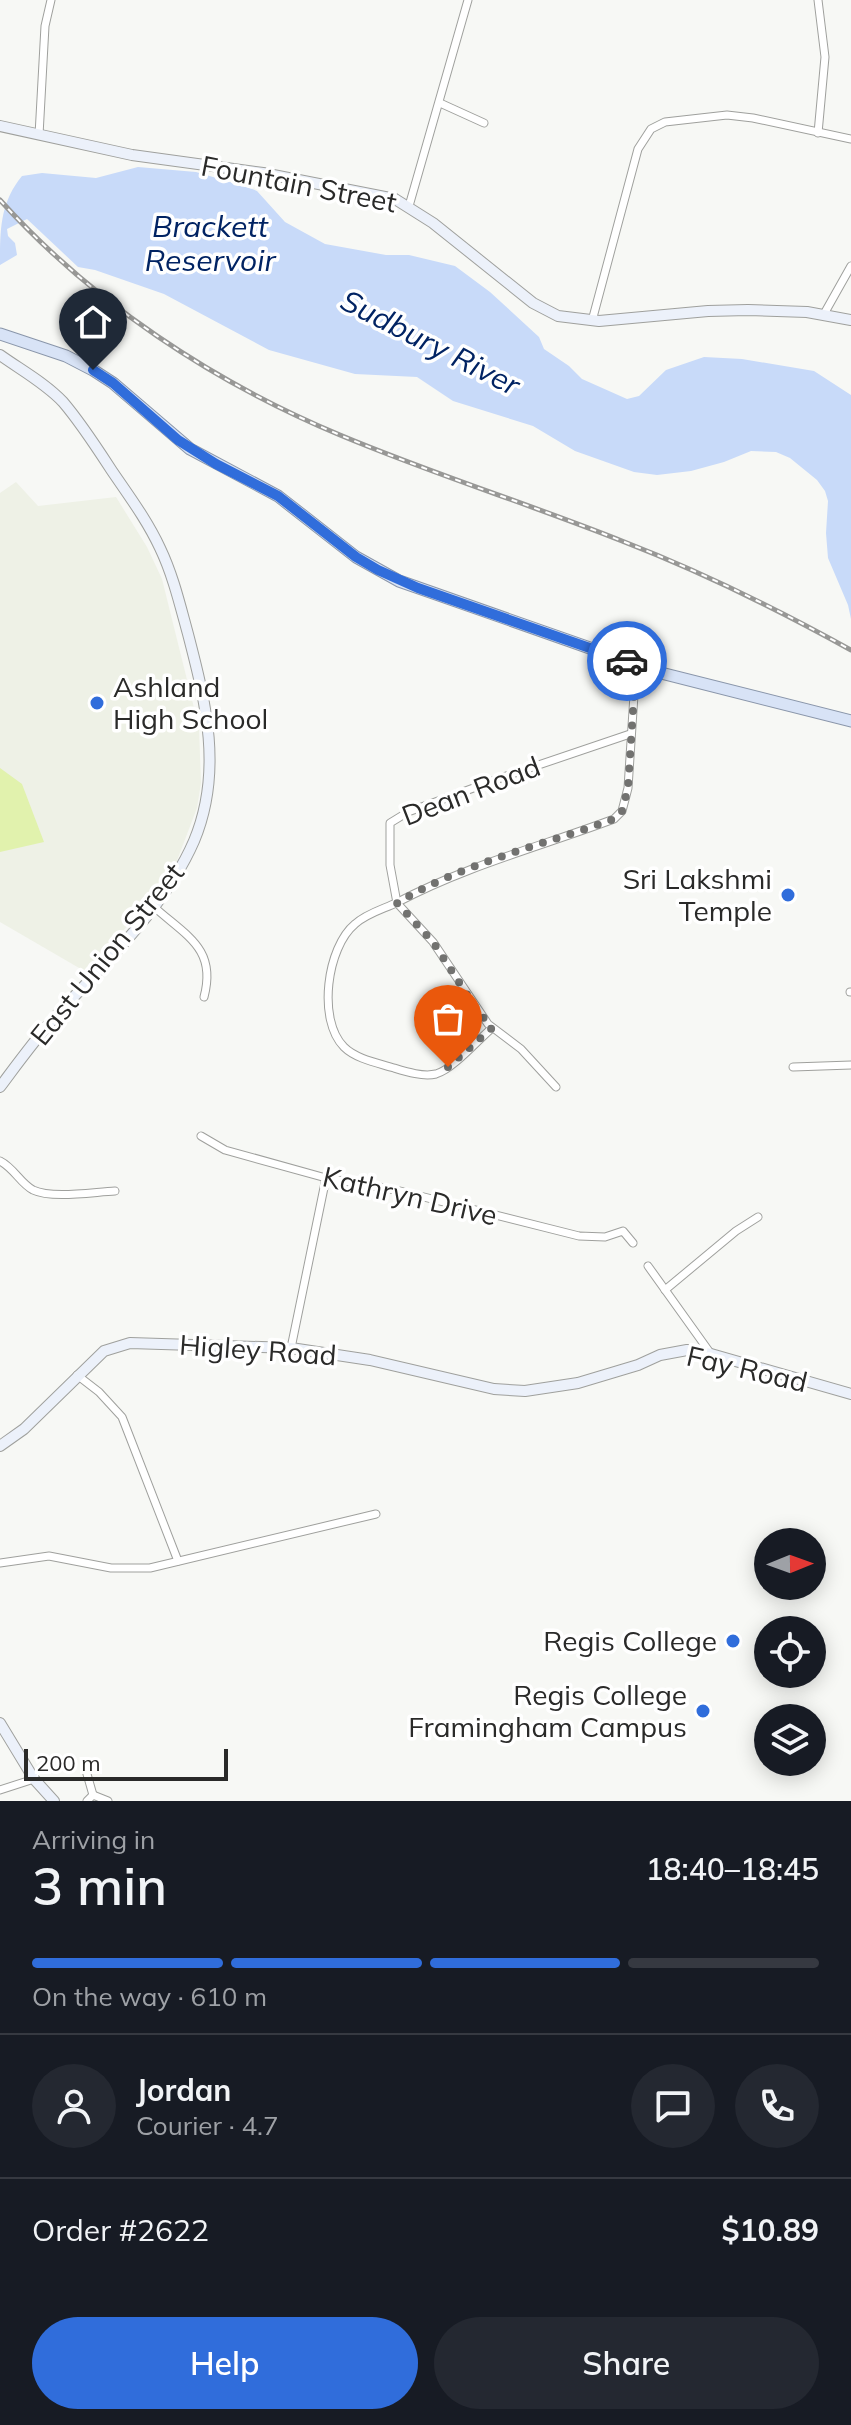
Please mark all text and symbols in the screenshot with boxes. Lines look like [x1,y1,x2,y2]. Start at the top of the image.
street label: Fountain Street [198,147,400,220]
water label: Brackett Reservoir [145,207,276,279]
water label: Sudbury River [335,281,527,404]
pin [59,288,127,370]
icon: home [71,300,115,344]
courier [587,621,667,701]
icon: car [605,639,649,683]
place label: Ashland High School [113,669,268,736]
marker: Ashland High School [88,694,106,712]
street label: Dean Road [397,748,545,833]
street label: East Union Street [22,855,191,1052]
place label: Sri Lakshmi Temple [623,861,772,928]
marker: Sri Lakshmi Temple [779,886,797,904]
pin [414,985,482,1067]
icon: bag [426,997,470,1041]
street label: Kathryn Drive [319,1158,501,1233]
street label: Higley Road [178,1327,338,1372]
street label: Fay Road [683,1338,811,1399]
north arrow [754,1528,826,1600]
map controls [754,1528,826,1776]
button: locate [754,1616,826,1688]
place label: Regis College [543,1623,717,1658]
marker: Regis College [724,1632,742,1650]
place label: Regis College Framingham Campus [408,1677,687,1744]
marker: Regis College Framingham Campus [694,1702,712,1720]
button: layers [754,1704,826,1776]
scale bar [24,1745,228,1781]
text: 200 m [36,1749,101,1777]
text: Arriving in [32,1823,155,1856]
text: 18:40–18:45 [646,1850,819,1888]
text: 3 min [32,1853,167,1918]
text: On the way · 610 m [32,1980,267,2013]
button: person [32,2064,116,2148]
button: chat [631,2064,715,2148]
button: phone [735,2064,819,2148]
text: Jordan [136,2071,231,2109]
text: Courier · 4.7 [136,2109,279,2142]
text: Order #2622 [32,2211,209,2249]
text: $10.89 [722,2211,819,2249]
button: Help [32,2317,418,2409]
button: Share [434,2317,819,2409]

